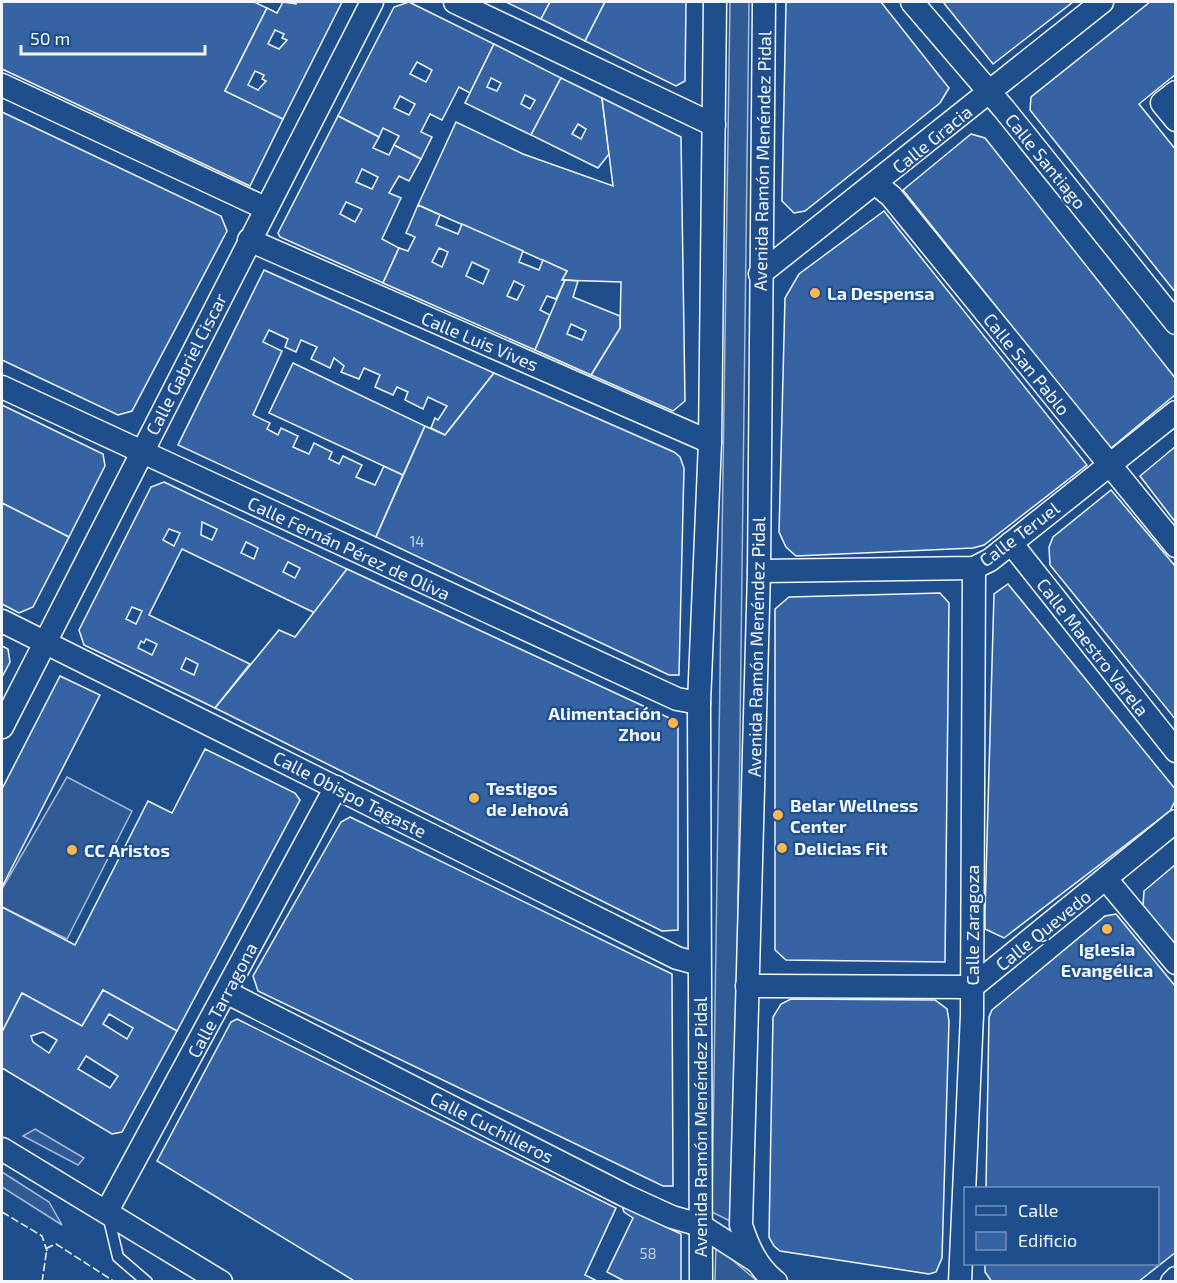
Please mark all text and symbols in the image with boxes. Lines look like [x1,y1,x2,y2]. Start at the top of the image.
scale bar [21,18,206,56]
text: 50 m [30,27,70,49]
street label: Avenida Ramón Menéndez Pidal [749,30,775,291]
street label: Calle Gracia [888,100,976,178]
street label: Calle Santiago [1001,109,1091,213]
place label: La Despensa [827,282,934,304]
marker: La Despensa [808,286,822,300]
street label: Calle Gabriel Ciscar [141,290,231,438]
street label: Calle Luis Vives [418,306,542,376]
street label: Calle San Pablo [979,308,1075,420]
street label: Calle Fernán Pérez de Oliva [244,491,454,605]
street label: Calle Teruel [975,496,1064,571]
street label: Avenida Ramón Menéndez Pidal [743,516,769,777]
house number: 14 [409,532,425,550]
street label: Calle Maestro Varela [1032,574,1154,720]
place label: Alimentación Zhou [548,702,661,745]
marker: Alimentación Zhou [666,716,680,730]
street label: Calle Obispo Tagaste [270,746,430,842]
place label: Testigos de Jehová [486,777,569,820]
marker: Testigos de Jehová [467,791,481,805]
place label: Belar Wellness Center [790,794,918,837]
marker: Belar Wellness Center [771,808,785,822]
place label: Delicias Fit [794,837,888,859]
place label: CC Aristos [84,839,170,861]
marker: Delicias Fit [775,841,789,855]
marker: CC Aristos [65,843,79,857]
street label: Calle Zaragoza [961,865,983,985]
street label: Calle Quevedo [991,885,1095,975]
marker: Iglesia Evangélica [1100,922,1114,936]
street label: Calle Tarragona [182,938,262,1062]
place label: Iglesia Evangélica [1061,938,1153,981]
street label: Avenida Ramón Menéndez Pidal [689,996,711,1257]
street label: Calle Cuchilleros [427,1086,557,1168]
legend [964,1187,1159,1265]
text: Calle [1018,1199,1059,1221]
text: Edificio [1018,1229,1077,1251]
house number: 58 [639,1244,657,1262]

